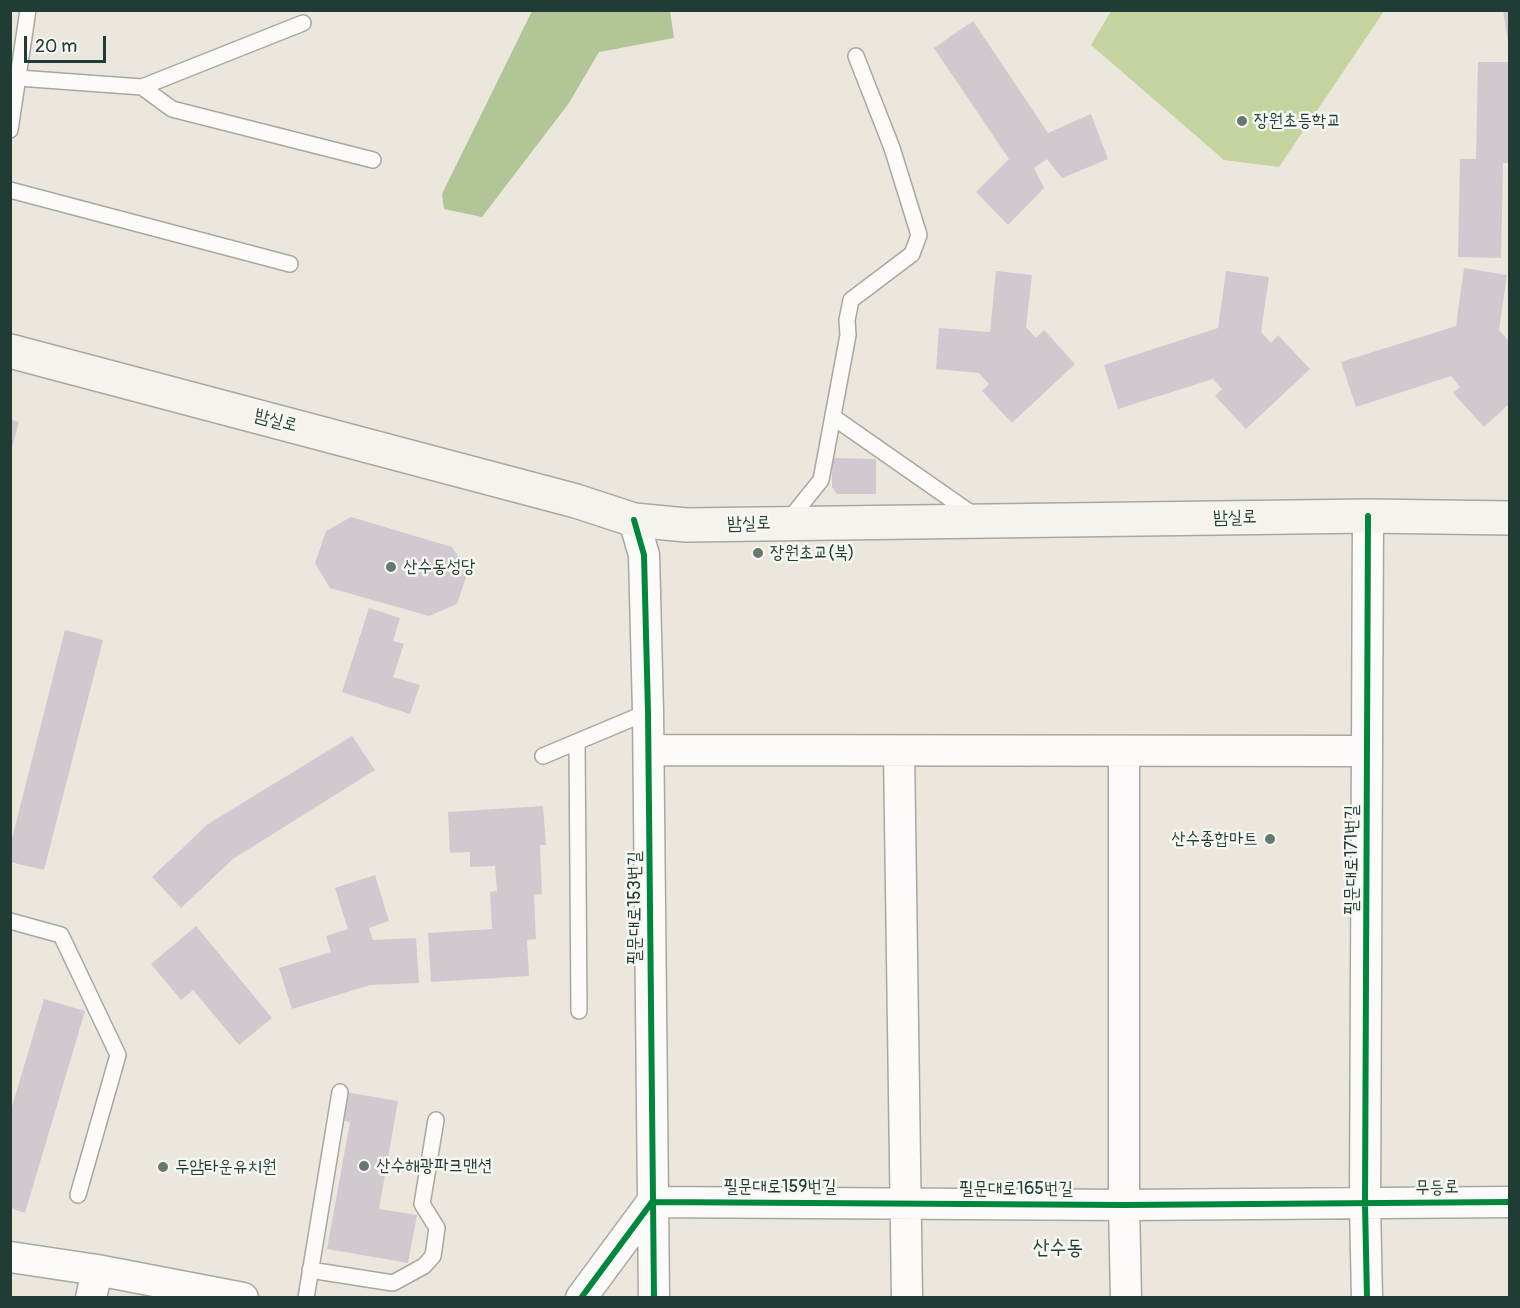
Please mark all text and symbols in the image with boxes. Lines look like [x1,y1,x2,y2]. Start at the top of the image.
scale bar [27,24,110,62]
text: 20 m [35,35,77,58]
place label: 장원초등학교 [1254,110,1341,132]
marker: 장원초등학교 [1235,114,1249,128]
street label: 밤실로 [252,405,300,437]
street label: 밤실로 [1213,507,1257,529]
street label: 밤실로 [727,513,771,535]
place label: 장원초교(북) [770,542,854,564]
marker: 장원초교(북) [751,546,765,560]
place label: 산수동성당 [403,556,475,578]
marker: 산수동성당 [384,560,398,574]
street label: 필문대로171번길 [1341,805,1363,915]
place label: 산수종합마트 [1171,828,1258,850]
marker: 산수종합마트 [1263,832,1277,846]
street label: 필문대로153번길 [624,851,646,965]
place label: 산수해광파크맨션 [376,1155,492,1177]
place label: 두암타운유치원 [175,1156,276,1178]
marker: 산수해광파크맨션 [357,1159,371,1173]
marker: 두암타운유치원 [156,1160,170,1174]
street label: 필문대로159번길 [724,1176,836,1198]
street label: 무등로 [1415,1177,1459,1199]
street label: 필문대로165번길 [959,1178,1073,1200]
district label: 산수동 [1033,1236,1083,1262]

